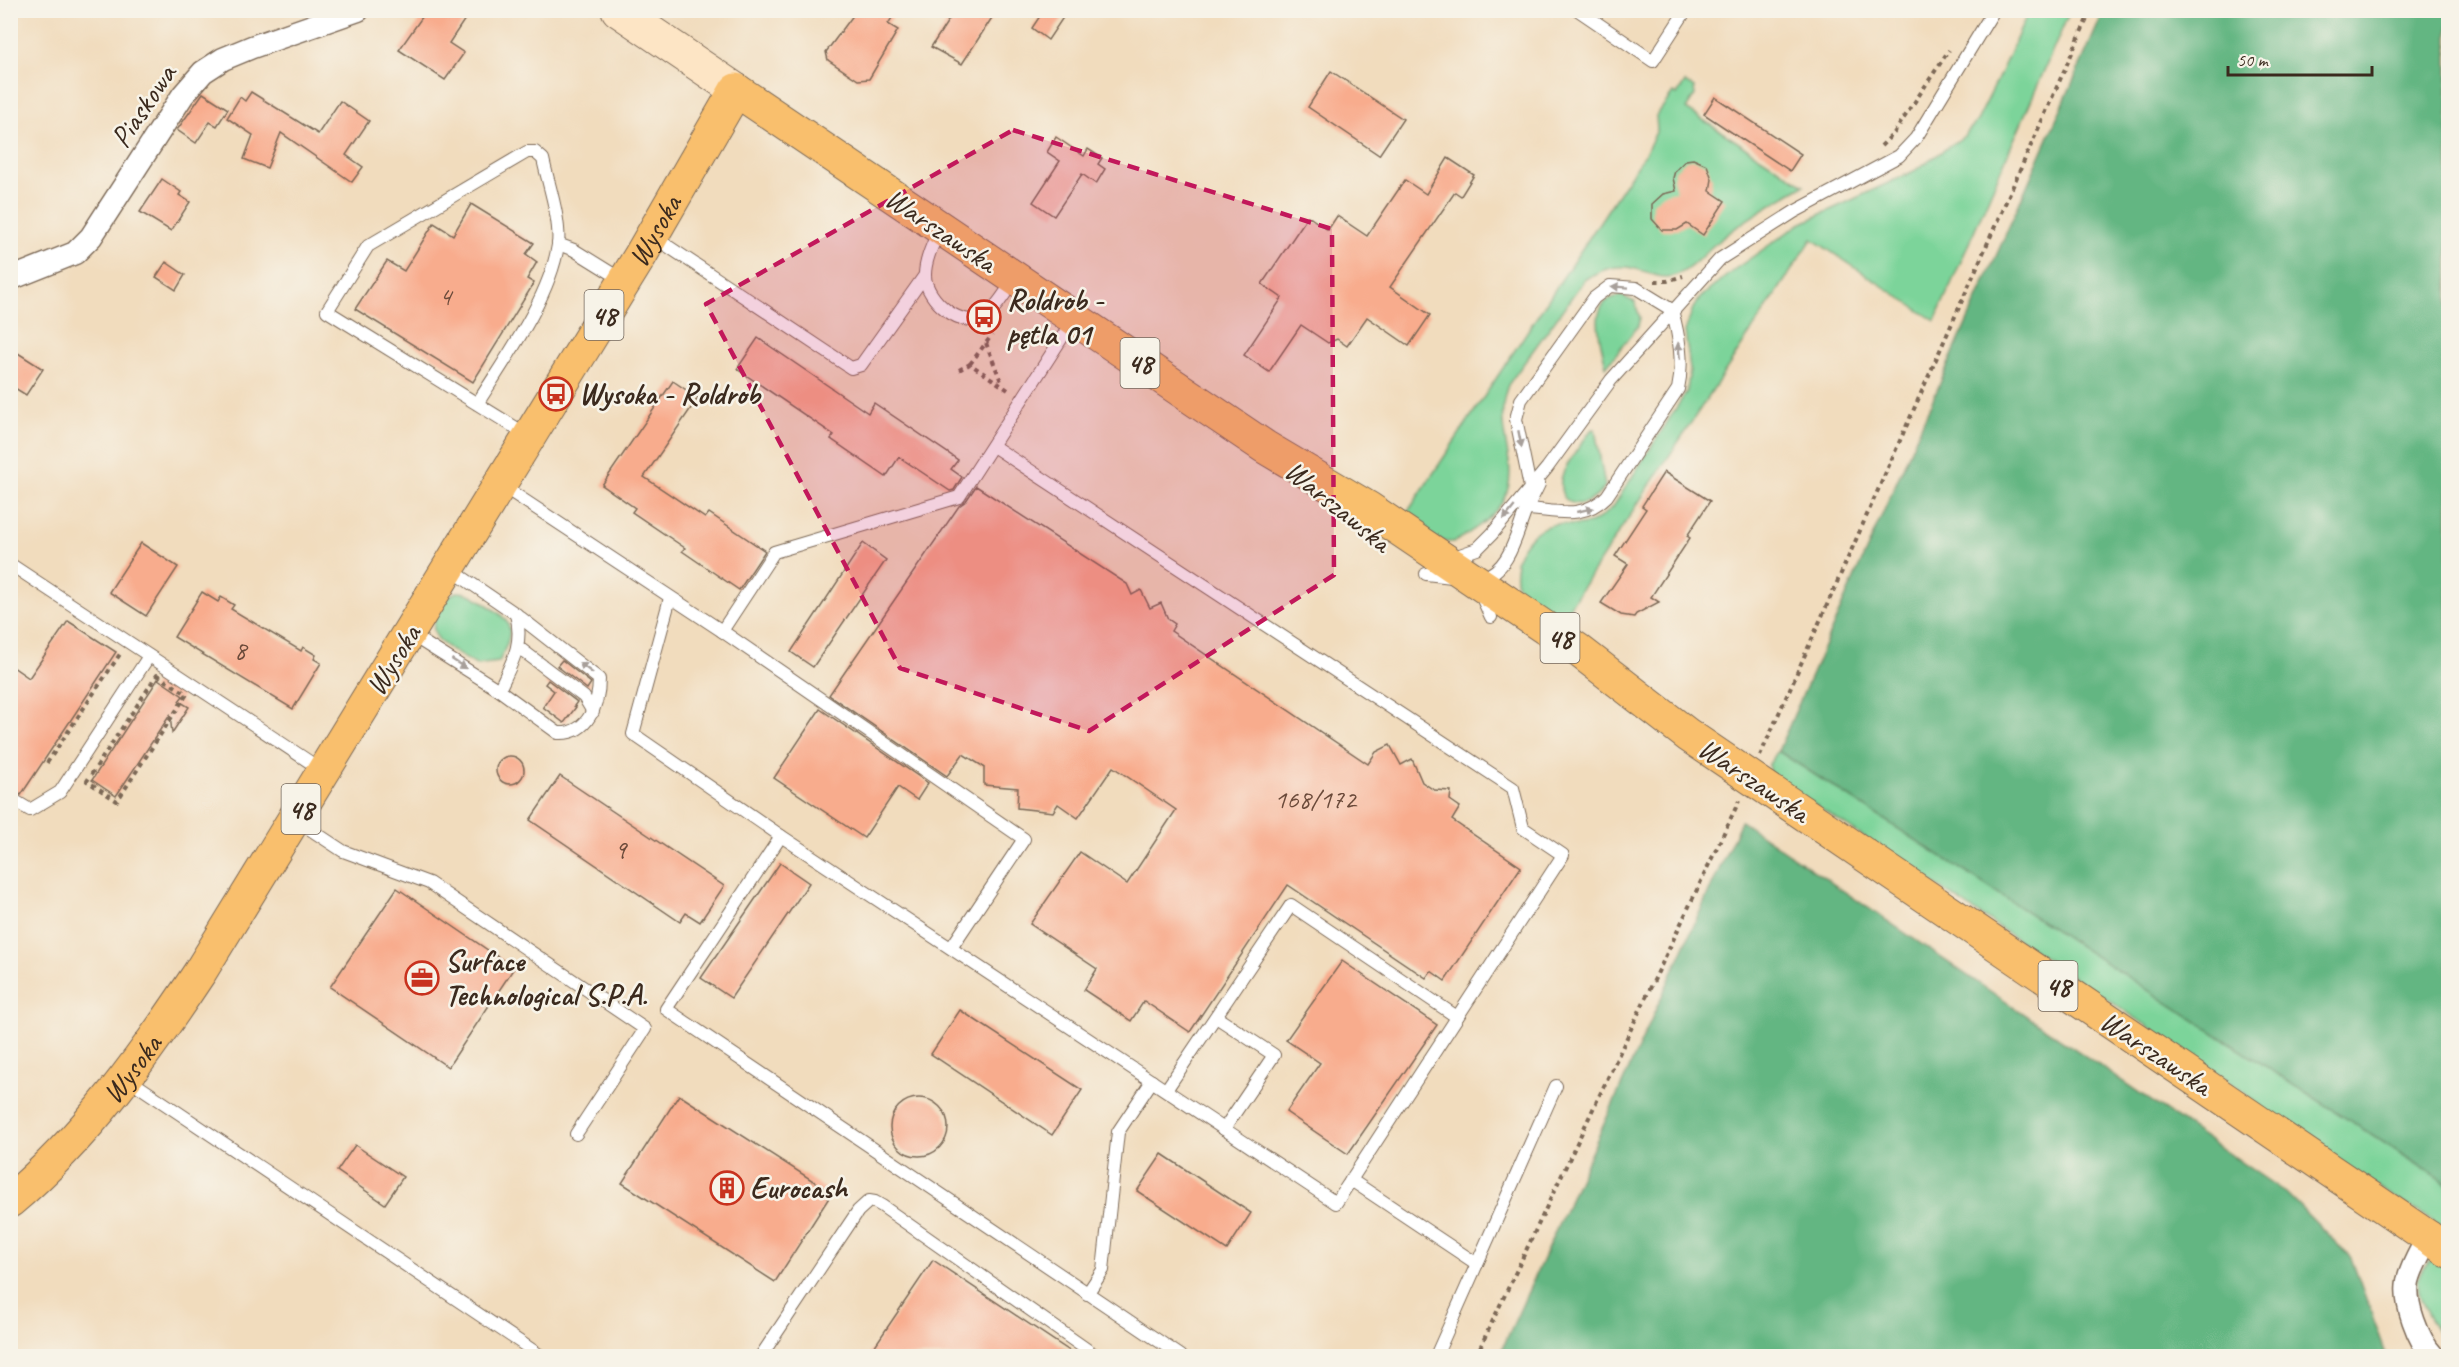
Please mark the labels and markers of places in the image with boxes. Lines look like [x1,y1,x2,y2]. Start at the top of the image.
place label: Roldrob - pętla 01 [1007,281,1106,353]
bus stop icon: Roldrob - pętla 01 [966,299,1002,335]
place label: Wysoka - Roldrob [579,375,763,413]
bus stop icon: Wysoka - Roldrob [538,376,574,412]
place label: Surface Technological S.P.A. [445,942,648,1014]
office icon: Surface Technological S.P.A. [404,960,440,996]
place label: Eurocash [750,1169,849,1207]
building icon: Eurocash [709,1170,745,1206]

